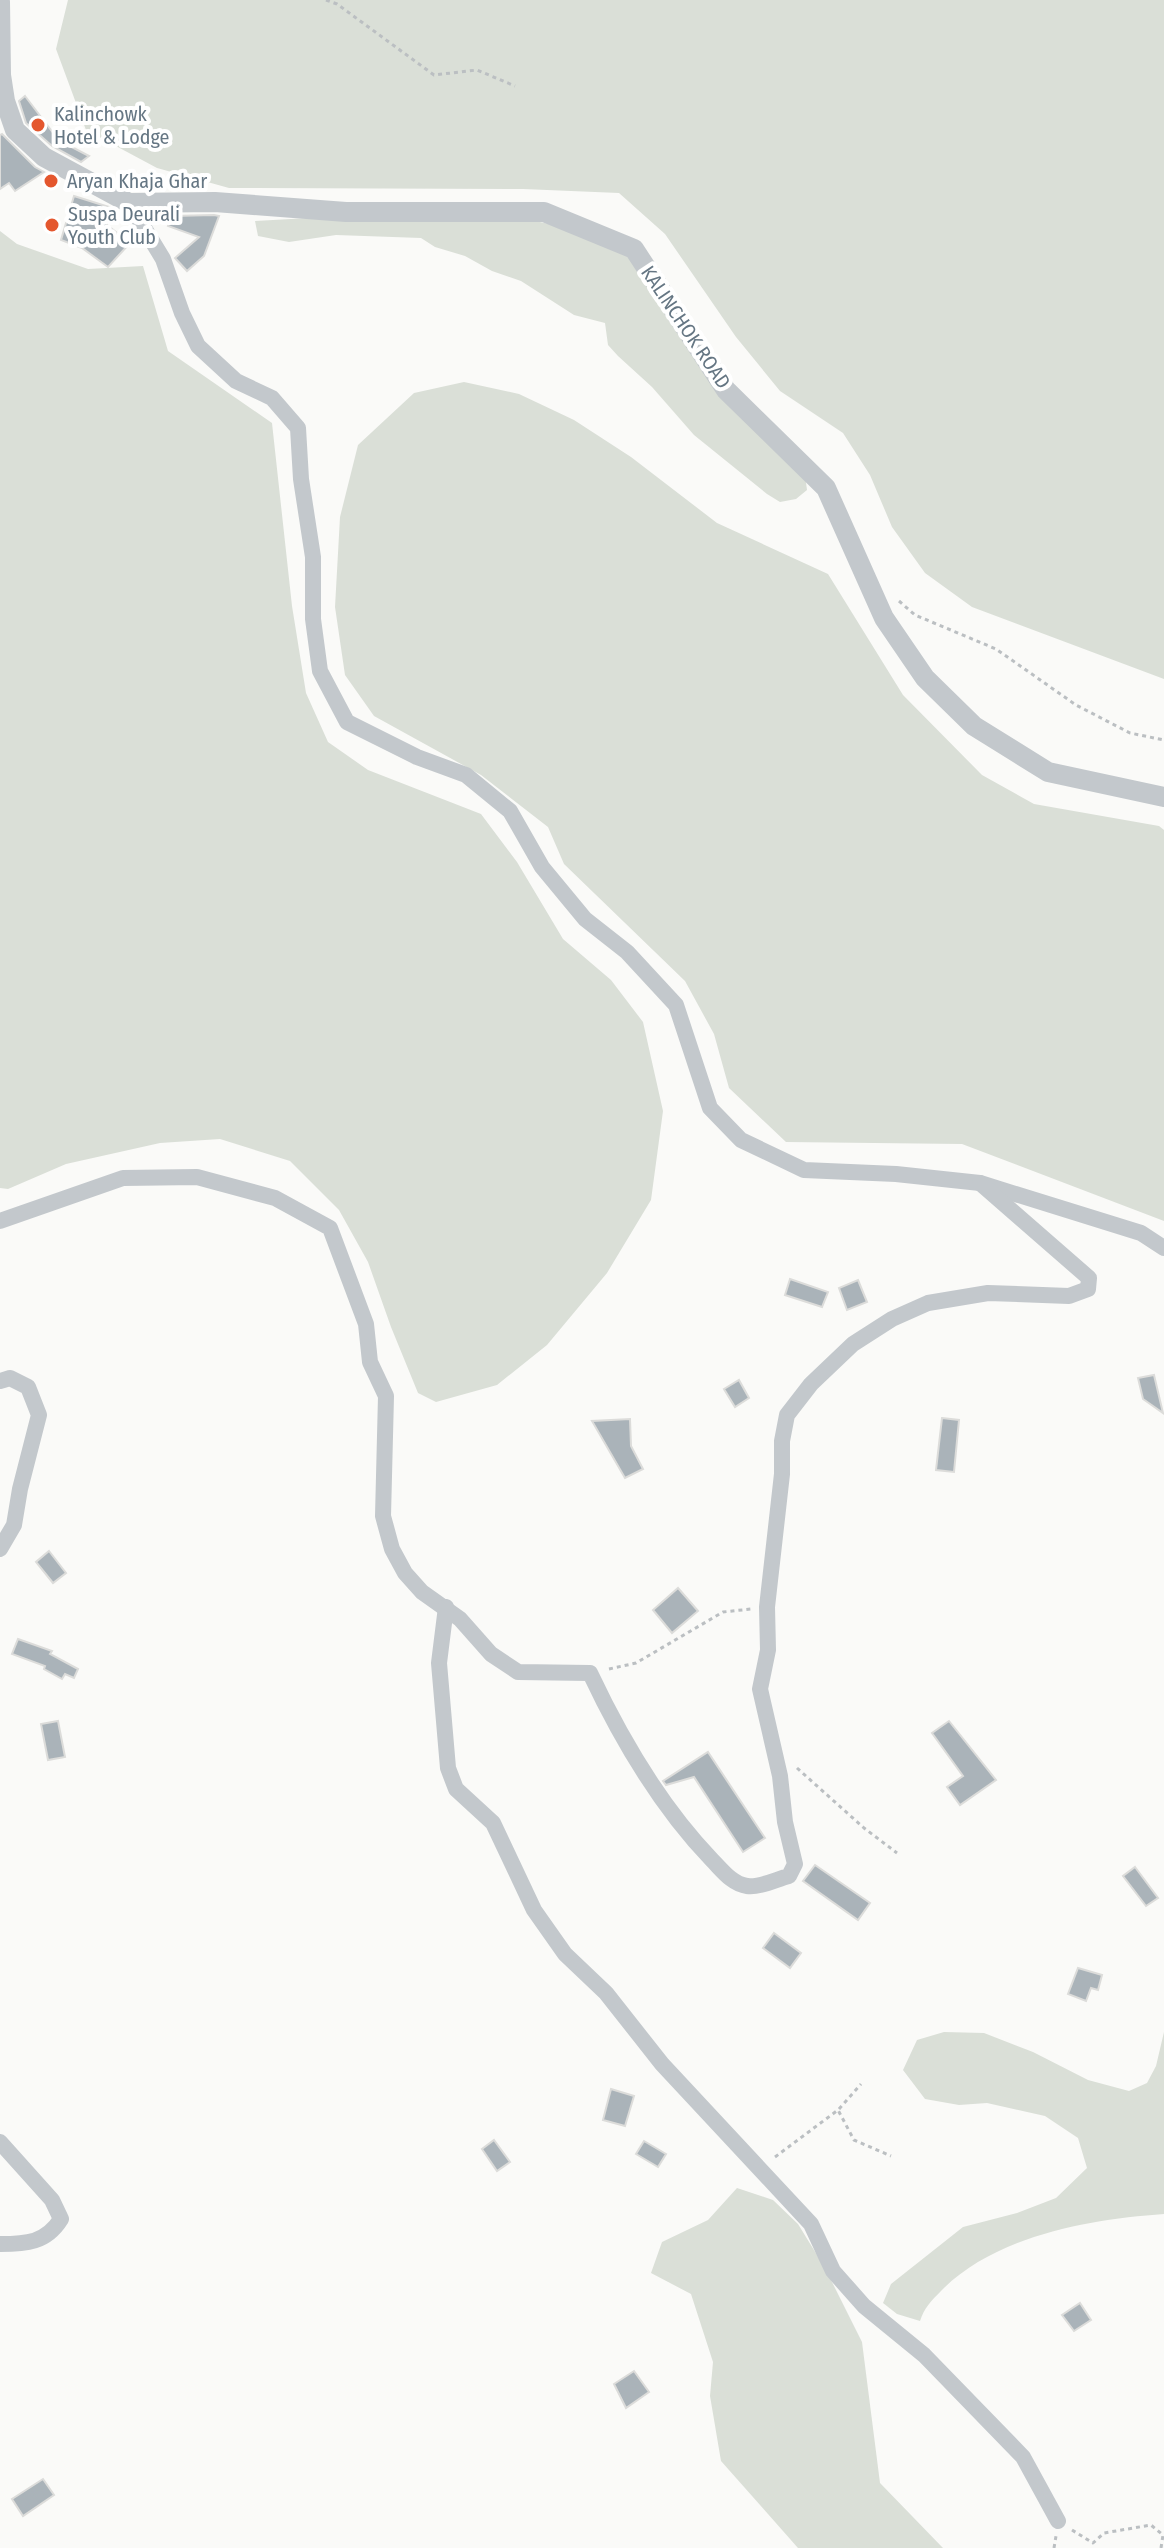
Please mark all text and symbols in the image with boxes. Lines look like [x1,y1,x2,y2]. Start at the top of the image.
place label: Kalinchowk Hotel & Lodge [54,102,169,149]
marker: Kalinchowk Hotel & Lodge [29,116,47,134]
place label: Aryan Khaja Ghar [67,169,207,193]
marker: Aryan Khaja Ghar [42,172,60,190]
place label: Suspa Deurali Youth Club [68,202,180,249]
marker: Suspa Deurali Youth Club [43,216,61,234]
street label: KALINCHOK ROAD [636,261,736,393]

